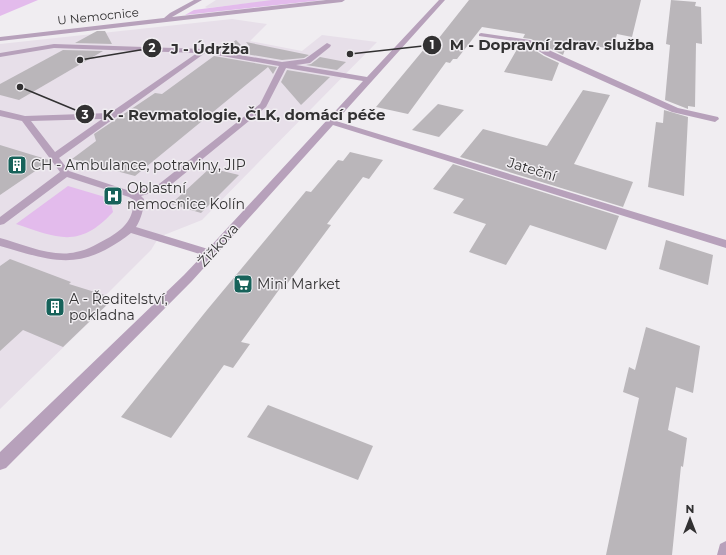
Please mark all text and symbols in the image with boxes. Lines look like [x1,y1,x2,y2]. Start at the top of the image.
street label: U Nemocnice [56,4,140,28]
callout: M - Dopravní zdrav. služba [422,31,663,58]
callout: J - Údržba [142,35,257,62]
text: M - Dopravní zdrav. služba [450,35,654,54]
text: 1 [430,37,434,52]
text: J - Údržba [170,39,249,58]
text: 2 [148,40,156,55]
callout: K - Revmatologie, ČLK, domácí péče [75,101,394,128]
text: K - Revmatologie, ČLK, domácí péče [103,105,385,124]
text: 3 [80,107,89,122]
street label: Jateční [504,153,560,185]
building icon: CH - Ambulance, potraviny, JIP [6,154,28,176]
place label: CH - Ambulance, potraviny, JIP [31,156,246,174]
place label: Oblastní nemocnice Kolín [127,179,245,213]
hospital icon: Oblastní nemocnice Kolín [102,185,124,207]
street label: Žižkova [194,220,242,270]
supermarket icon: Mini Market [232,273,254,295]
place label: Mini Market [257,275,341,293]
place label: A - Ředitelství, pokladna [69,290,168,324]
building icon: A - Ředitelství, pokladna [44,296,66,318]
north arrow [670,499,710,539]
text: N [686,502,694,516]

